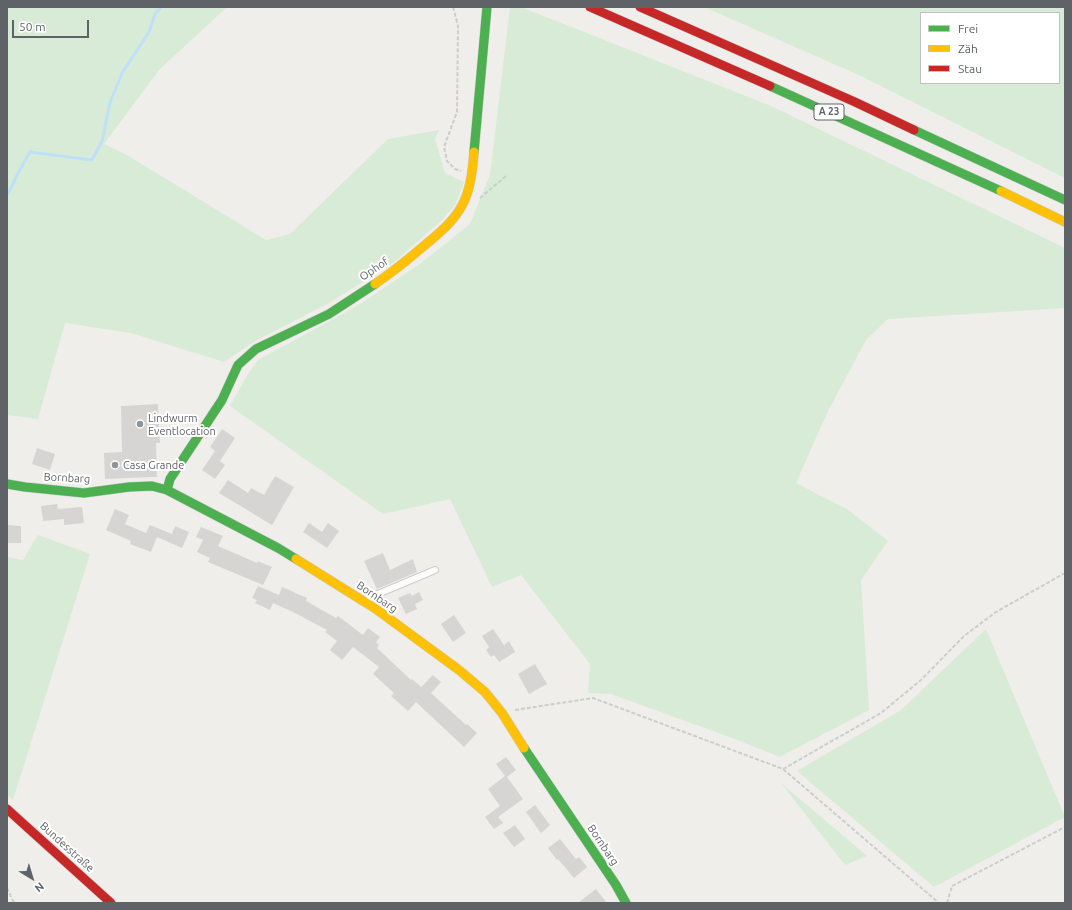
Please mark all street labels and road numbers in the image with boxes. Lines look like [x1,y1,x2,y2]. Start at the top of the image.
road number: A 23 [814,104,844,120]
street label: Ophof [357,255,391,283]
street label: Bornbarg [43,470,91,486]
street label: Bornbarg [354,579,400,615]
street label: Bundesstraße [37,819,97,875]
street label: Bornbarg [585,822,621,868]

